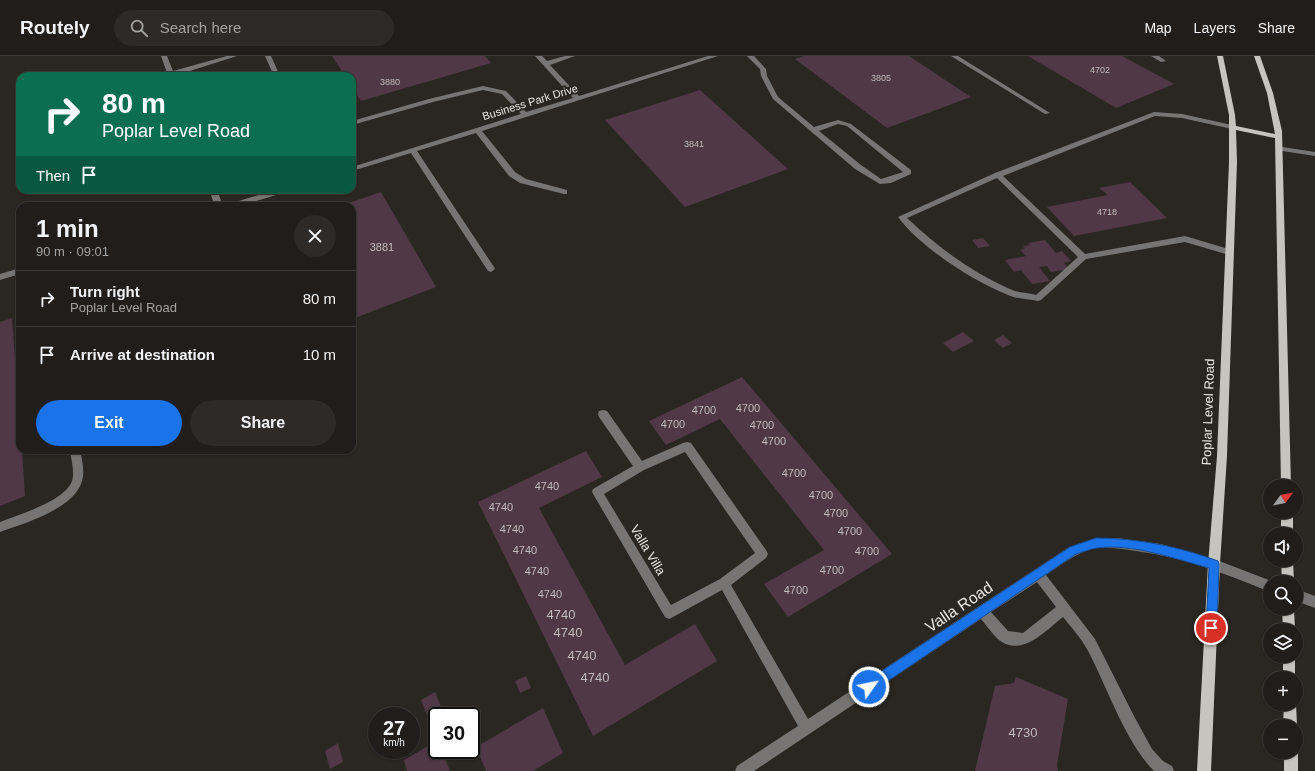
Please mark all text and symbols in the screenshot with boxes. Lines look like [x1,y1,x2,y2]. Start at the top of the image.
search box [114,10,394,46]
text: Routely [20,17,90,38]
icon: search [128,17,150,39]
text: Search here [160,19,241,36]
text: Map [1144,20,1172,36]
text: Layers [1194,20,1236,36]
text: Share [1258,20,1295,36]
house number: 4702 [1090,65,1110,75]
house number: 3805 [871,73,891,83]
house number: 3880 [380,77,400,87]
street label: Business Park Drive [481,82,579,122]
icon: right [36,88,88,140]
text: 80 m [102,88,166,119]
text: Poplar Level Road [102,121,250,141]
house number: 3841 [684,139,704,149]
icon: arrive [78,164,100,186]
text: Then [36,167,70,184]
house number: 4718 [1097,207,1117,217]
text: 1 min [36,215,99,242]
button: close [294,215,336,257]
house number: 3881 [370,241,394,253]
text: 90 m · 09:01 [36,244,109,259]
text: Turn right [70,283,140,300]
icon: right [36,288,58,310]
text: 80 m [303,290,336,307]
text: Poplar Level Road [70,300,177,315]
icon: arrive [36,344,58,366]
text: Arrive at destination [70,346,215,363]
text: 10 m [303,346,336,363]
street label: Poplar Level Road [1199,358,1217,466]
button: Exit [36,400,182,446]
button: Share [190,400,336,446]
house number: 4700 [736,402,760,414]
house number: 4700 [692,404,716,416]
house number: 4700 [661,418,685,430]
house number: 4700 [750,419,774,431]
house number: 4700 [762,435,786,447]
house number: 4700 [782,467,806,479]
north arrow [1263,479,1303,519]
map controls [1263,479,1303,759]
house number: 4740 [535,480,559,492]
house number: 4700 [809,489,833,501]
house number: 4740 [489,501,513,513]
house number: 4700 [824,507,848,519]
street label: Valla Villa [627,522,669,578]
house number: 4740 [500,523,524,535]
house number: 4700 [838,525,862,537]
button: sound [1263,527,1303,567]
house number: 4740 [513,544,537,556]
house number: 4700 [855,545,879,557]
house number: 4700 [820,564,844,576]
house number: 4740 [525,565,549,577]
button: search [1263,575,1303,615]
street label: Valla Road [922,578,996,636]
house number: 4700 [784,584,808,596]
house number: 4740 [538,588,562,600]
house number: 4740 [547,607,575,622]
pin [1194,611,1228,645]
icon: arrive [1200,617,1222,639]
button: layers [1263,623,1303,663]
house number: 4740 [554,625,582,640]
house number: 4740 [568,648,596,663]
position arrow [848,666,890,708]
house number: 4740 [581,670,609,685]
button: + [1263,671,1303,711]
speed limit sign: 30 [428,707,480,759]
text: 27 [383,717,405,739]
button: − [1263,719,1303,759]
house number: 4730 [1009,725,1037,740]
text: km/h [383,737,405,748]

